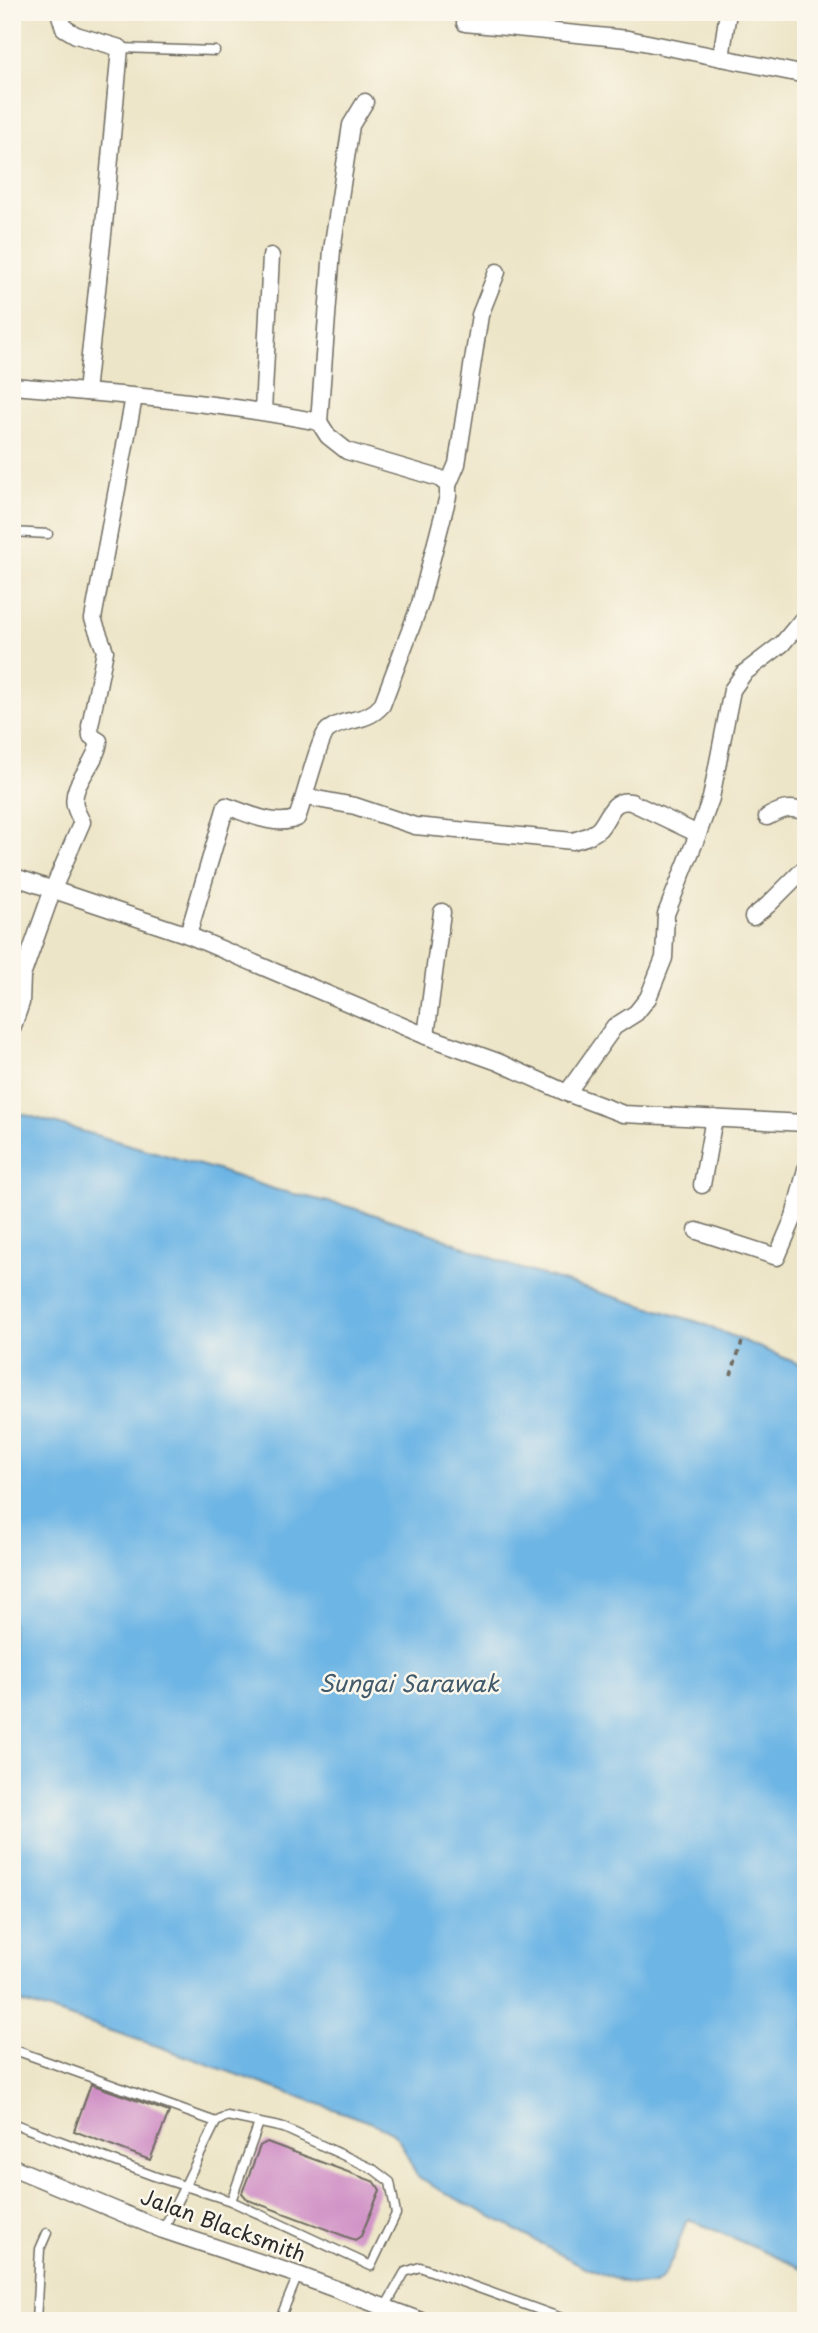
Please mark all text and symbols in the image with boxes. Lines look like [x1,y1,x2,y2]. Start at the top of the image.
water label: Sungai Sarawak [319,1665,500,1700]
street label: Jalan Blacksmith [137,2179,311,2269]

